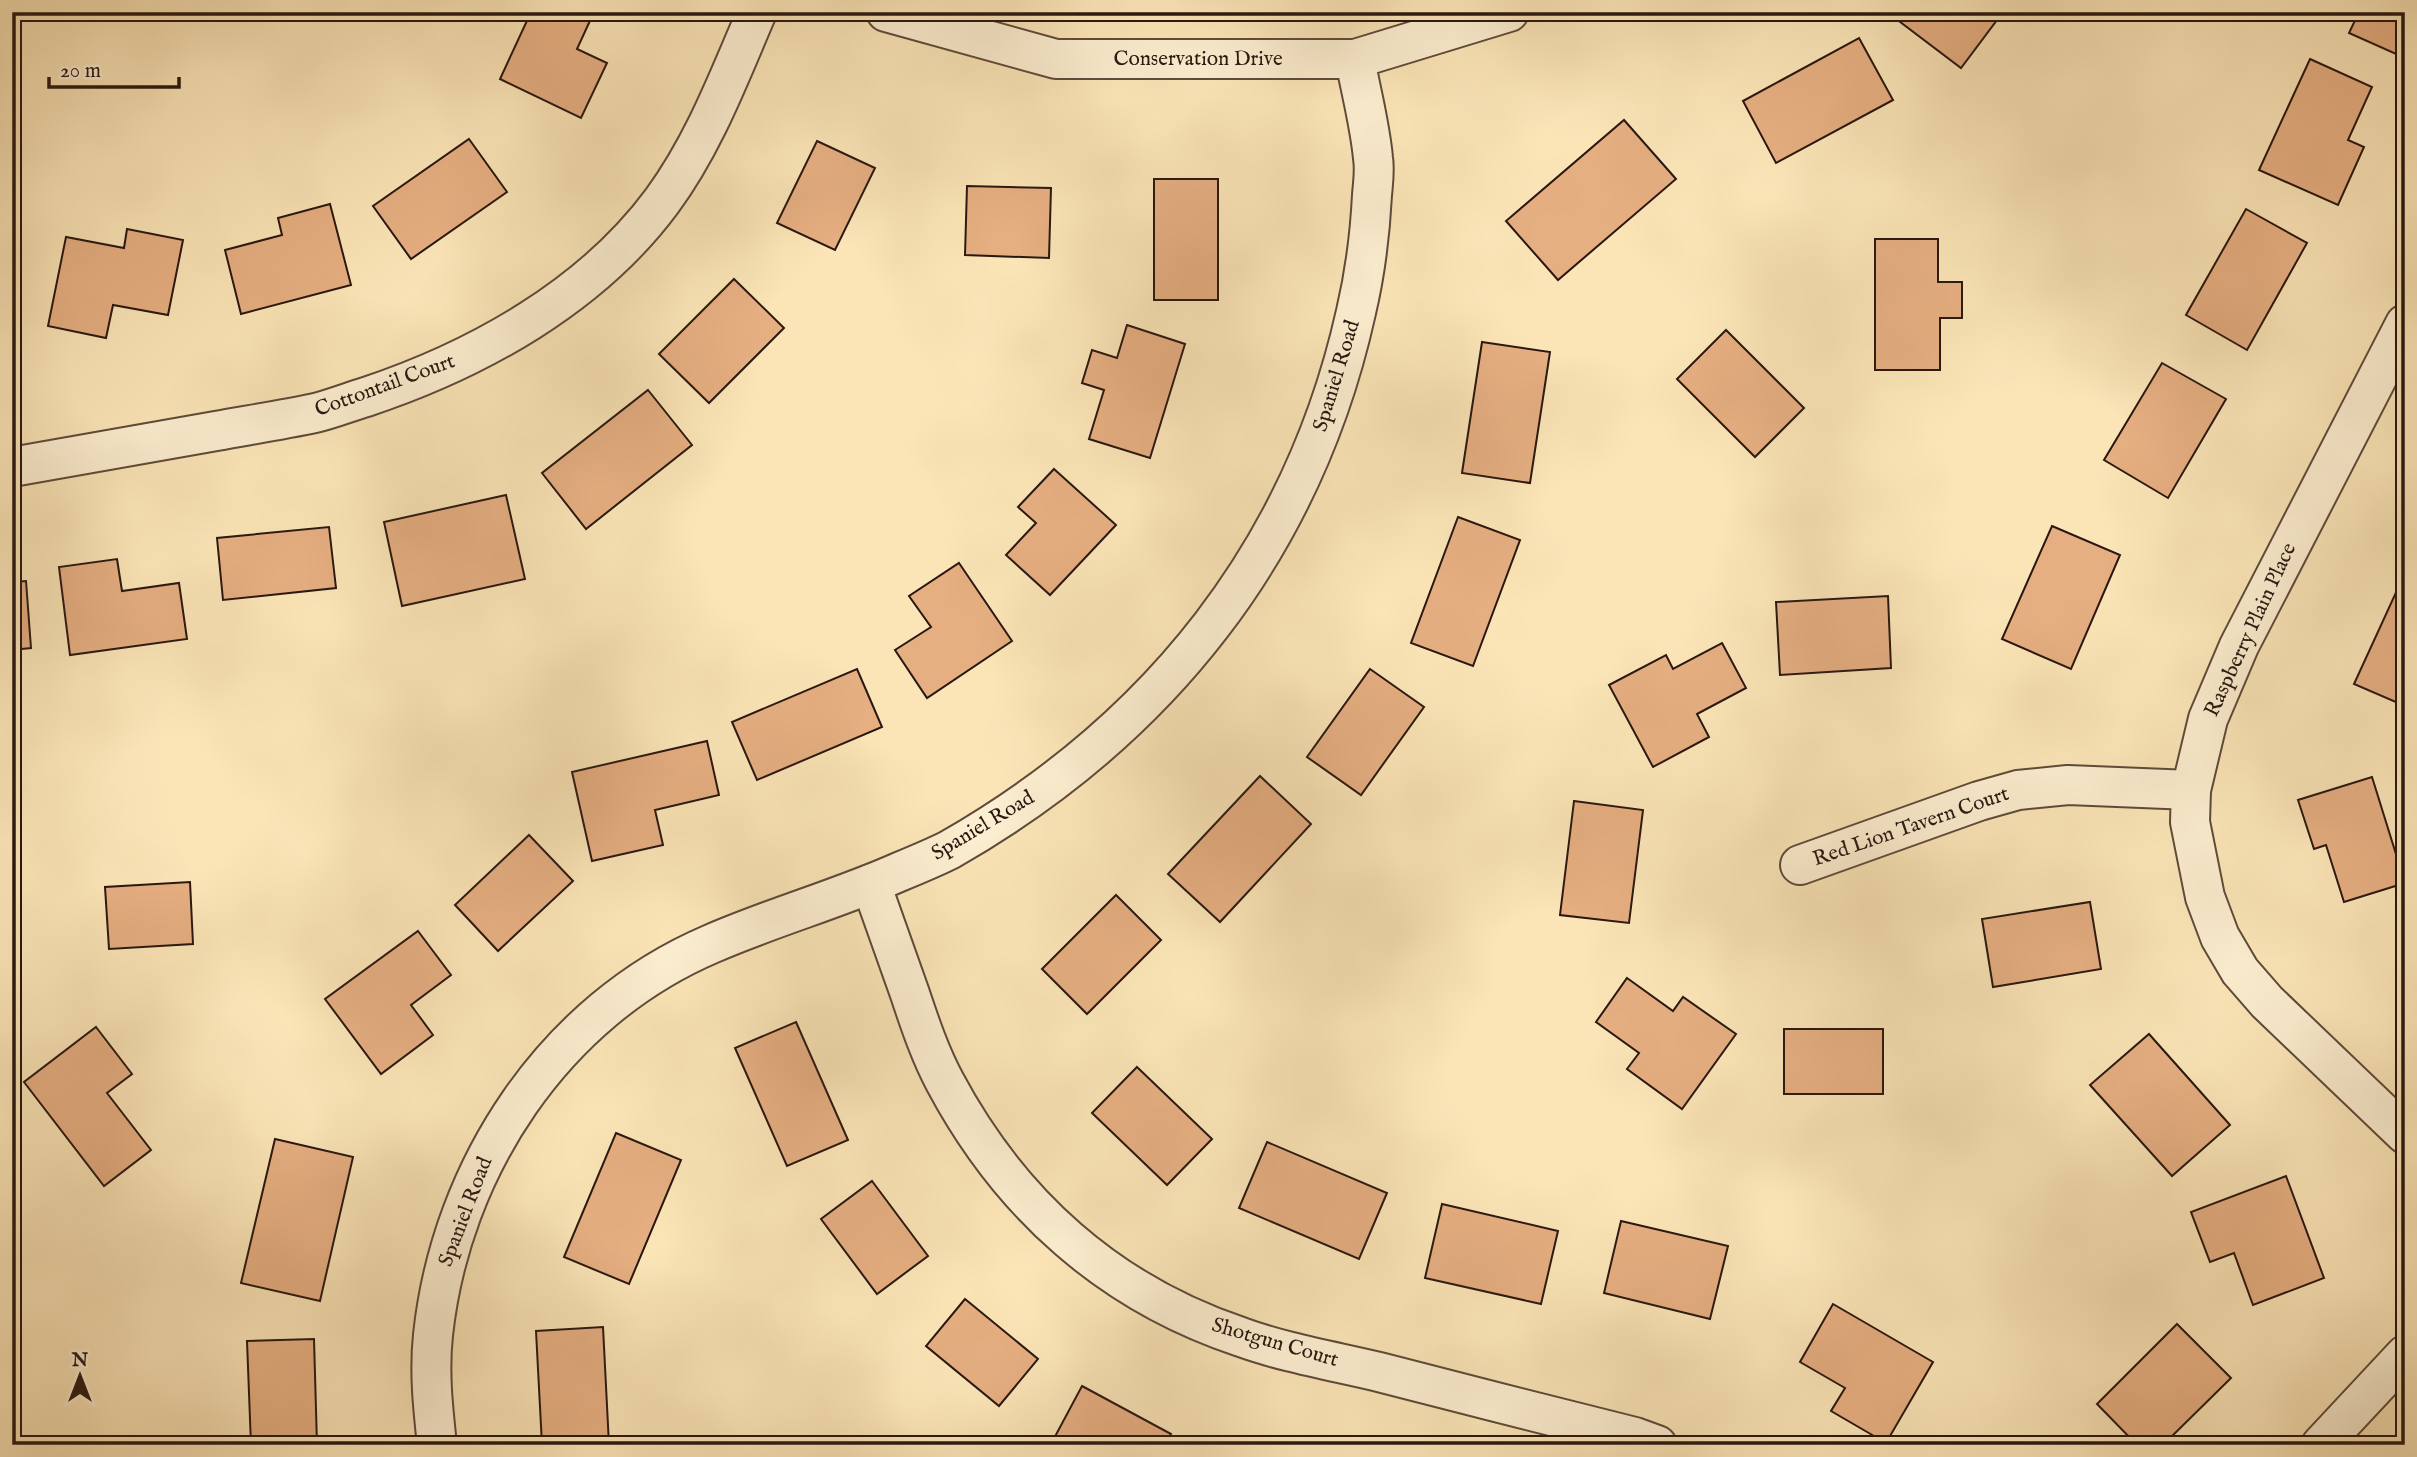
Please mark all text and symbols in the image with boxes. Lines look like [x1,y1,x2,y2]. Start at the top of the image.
scale bar [49,46,178,90]
street label: Conservation Drive [1113,46,1283,73]
text: 20 m [60,58,101,85]
street label: Spaniel Road [1307,316,1367,435]
street label: Cottontail Court [311,348,459,424]
street label: Raspberry Plain Place [2199,538,2303,721]
street label: Red Lion Tavern Court [1809,781,2013,873]
street label: Spaniel Road [927,784,1040,867]
street label: Spaniel Road [433,1153,500,1271]
street label: Shotgun Court [1209,1312,1341,1374]
north arrow [46,1342,116,1412]
text: N [71,1349,89,1373]

